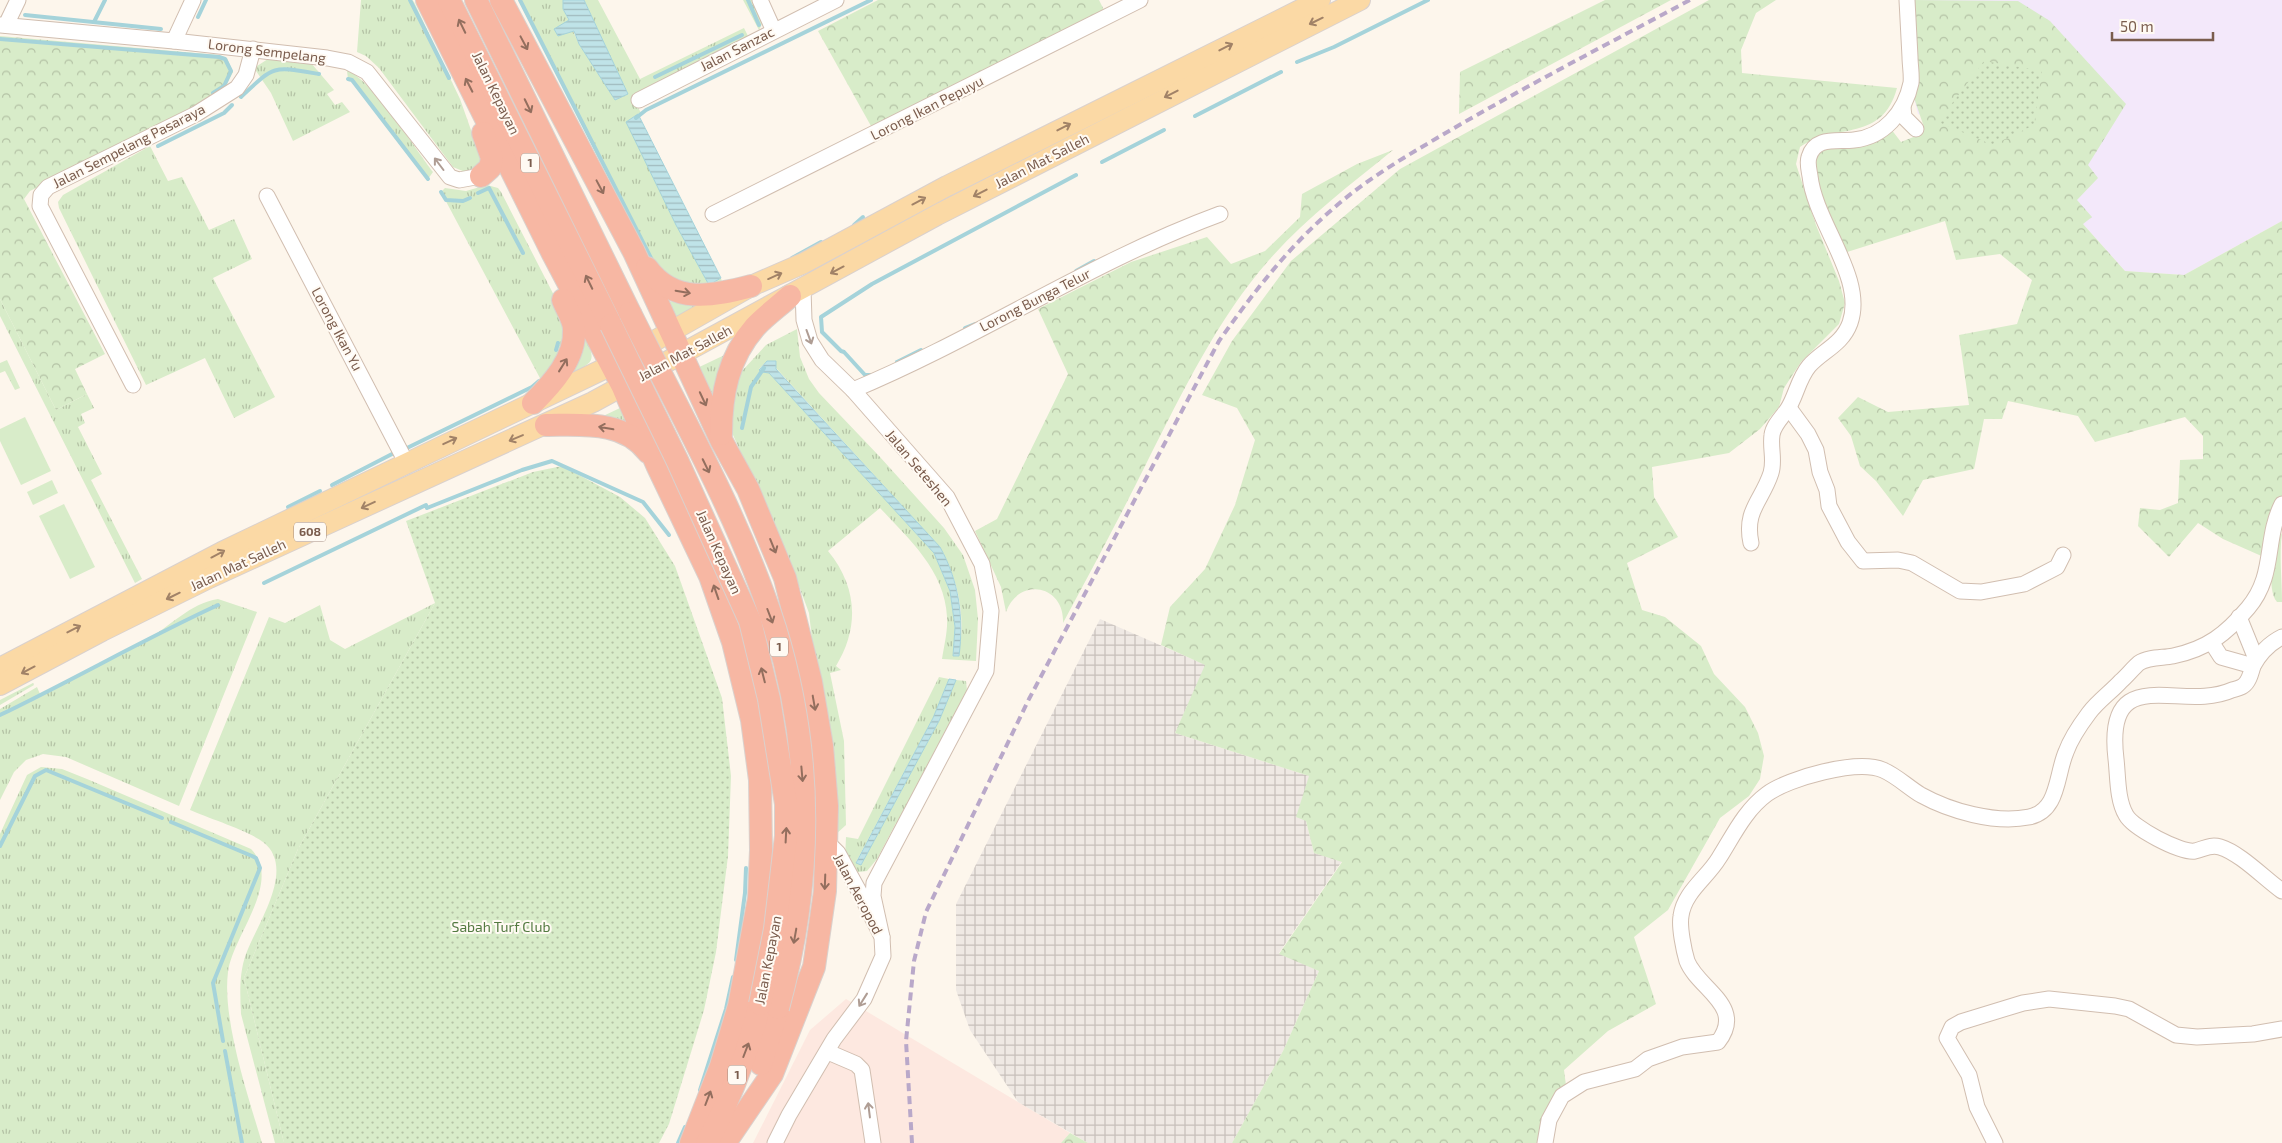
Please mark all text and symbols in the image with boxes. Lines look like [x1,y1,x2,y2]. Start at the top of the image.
scale bar [2112,10,2213,42]
one-way arrow [1309,17,1324,27]
text: 50 m [2120,17,2154,35]
one-way arrow [457,19,467,34]
street label: Jalan Sanzac [697,23,777,74]
street label: Lorong Sempelang [207,35,327,66]
one-way arrow [520,35,529,50]
one-way arrow [1218,42,1233,52]
street label: Jalan Kepayan [469,49,524,137]
street label: Lorong Ikan Pepuyu [867,72,986,143]
one-way arrow [464,78,473,93]
one-way arrow [1164,90,1179,99]
one-way arrow [523,99,533,114]
street label: Jalan Sempelang Pasaraya [50,100,208,191]
one-way arrow [1057,122,1072,132]
street label: Jalan Mat Salleh [992,129,1092,192]
road number: 1 [521,154,539,172]
one-way arrow [434,158,445,171]
one-way arrow [595,179,605,194]
one-way arrow [973,189,988,198]
one-way arrow [912,195,926,205]
street label: Lorong Bunga Telur [976,264,1094,335]
one-way arrow [831,266,845,276]
one-way arrow [767,270,782,280]
one-way arrow [584,274,594,289]
street label: Lorong Ikan Yu [308,284,367,373]
one-way arrow [675,288,691,298]
street label: Jalan Mat Salleh [635,321,734,384]
one-way arrow [805,328,814,344]
one-way arrow [559,359,569,373]
one-way arrow [698,391,708,406]
one-way arrow [598,422,614,432]
street label: Jalan Seteshen [882,426,956,509]
one-way arrow [509,434,524,444]
one-way arrow [442,436,457,446]
one-way arrow [701,459,711,474]
one-way arrow [361,500,376,510]
street label: Jalan Kepayan [693,507,746,596]
road number: 608 [294,522,326,542]
street label: Jalan Mat Salleh [187,535,288,594]
one-way arrow [768,538,778,553]
one-way arrow [210,549,225,558]
one-way arrow [710,584,720,600]
one-way arrow [166,592,181,601]
one-way arrow [766,607,775,623]
one-way arrow [66,624,81,633]
road number: 1 [770,638,788,656]
one-way arrow [21,665,36,675]
one-way arrow [758,667,768,683]
one-way arrow [810,694,820,710]
one-way arrow [797,766,807,782]
one-way arrow [781,827,790,843]
street label: Jalan Aeropod [830,851,887,937]
one-way arrow [821,873,830,889]
street label: Jalan Kepayan [751,914,784,1006]
park label: Sabah Turf Club [452,918,550,935]
one-way arrow [790,928,800,944]
one-way arrow [857,993,867,1007]
one-way arrow [742,1042,751,1058]
road number: 1 [728,1066,746,1084]
one-way arrow [705,1090,714,1105]
one-way arrow [864,1103,874,1119]

